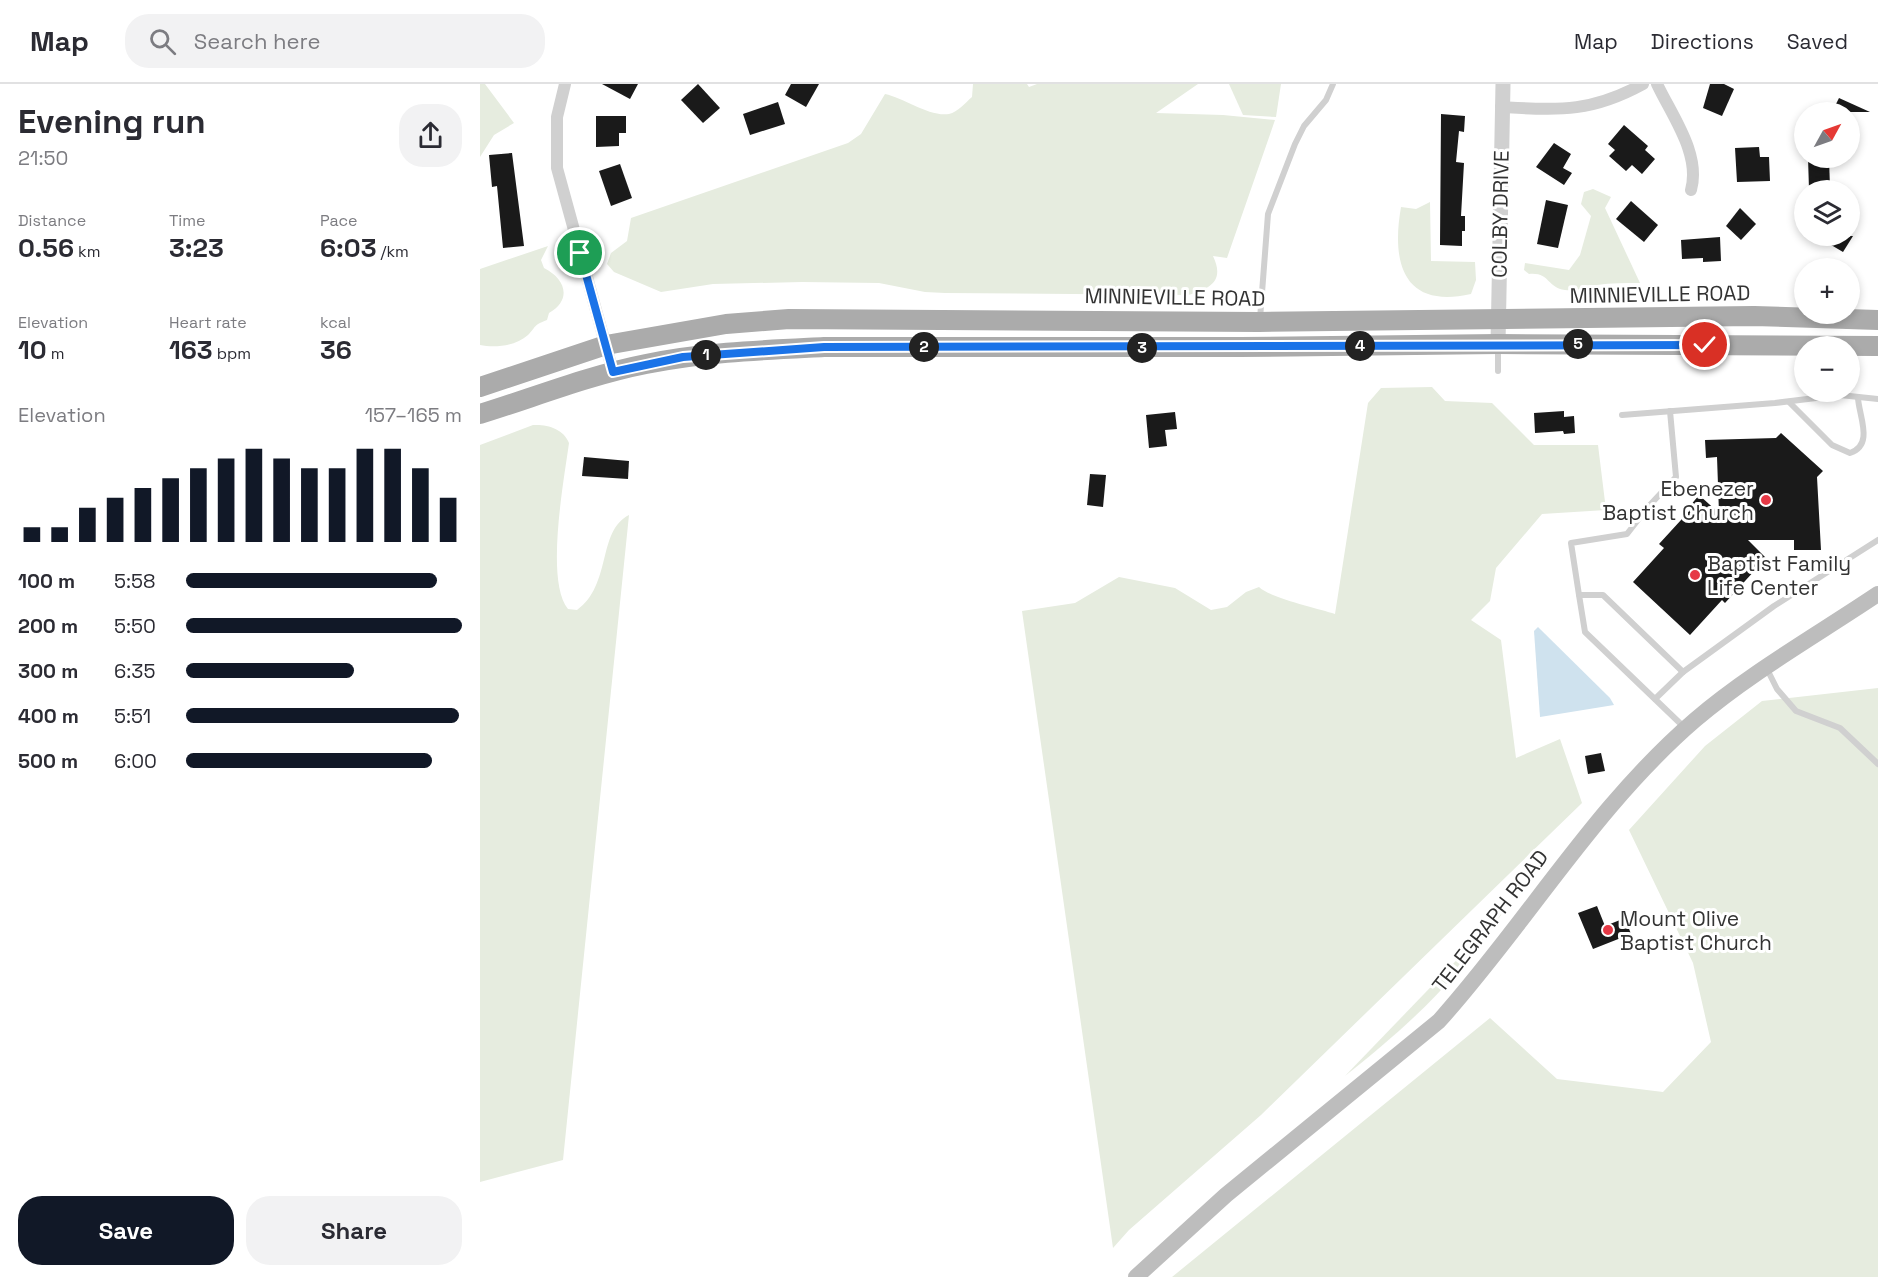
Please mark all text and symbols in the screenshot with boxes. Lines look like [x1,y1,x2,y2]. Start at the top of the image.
search box [125,14,545,68]
text: Map [30,23,89,59]
icon: search [146,25,179,58]
text: Search here [194,27,321,55]
text: Map [1574,28,1618,55]
text: Directions [1651,28,1754,55]
text: Saved [1787,28,1848,55]
text: Evening run [18,101,206,143]
north arrow [1794,102,1860,168]
map controls [1794,102,1860,402]
button: share [399,104,462,167]
text: 21:50 [18,145,68,171]
street label: COLBY DRIVE [1485,150,1515,278]
button: layers [1794,180,1860,246]
text: Distance [18,210,86,231]
text: Time [169,210,205,231]
text: Pace [320,210,357,231]
pin [554,227,605,278]
text: 0.56 [18,231,74,265]
text: 3:23 [169,231,224,265]
text: 6:03 [320,231,376,265]
icon: arrive [563,236,596,269]
text: km [74,241,100,262]
text: /km [376,241,409,262]
button: + [1794,258,1860,324]
street label: MINNIEVILLE ROAD [1569,279,1751,309]
street label: MINNIEVILLE ROAD [1084,282,1266,312]
text: Elevation [18,312,88,333]
text: Heart rate [169,312,247,333]
text: kcal [320,312,351,333]
pin [1679,319,1730,370]
icon: check [1688,328,1721,361]
pin: 5 [1563,329,1593,359]
pin: 4 [1345,331,1375,361]
pin: 2 [909,332,939,362]
text: 10 [18,333,47,367]
text: 163 [169,333,213,367]
text: 36 [320,333,352,367]
pin: 3 [1127,333,1157,363]
text: 5 [1573,333,1583,354]
text: 4 [1355,335,1365,356]
text: 2 [919,336,929,357]
button: − [1794,336,1860,402]
text: 3 [1137,337,1147,358]
pin: 1 [691,340,721,370]
text: m [47,343,64,364]
text: bpm [213,343,251,364]
text: 1 [702,344,710,365]
text: Elevation [18,402,106,428]
text: 157–165 m [365,402,462,428]
place label: Ebenezer Baptist Church [1602,475,1754,526]
marker: Ebenezer Baptist Church [1759,493,1773,507]
place label: Baptist Family Life Center [1707,550,1851,601]
text: 100 m [18,568,75,594]
text: 5:58 [114,568,155,594]
marker: Baptist Family Life Center [1688,568,1702,582]
text: 200 m [18,613,78,639]
text: 5:50 [114,613,156,639]
text: 300 m [18,658,78,684]
text: 6:35 [114,658,155,684]
text: 400 m [18,703,79,729]
text: 5:51 [114,703,151,729]
text: 500 m [18,748,78,774]
text: 6:00 [114,748,157,774]
street label: TELEGRAPH ROAD [1426,844,1554,998]
place label: Mount Olive Baptist Church [1620,905,1772,956]
marker: Mount Olive Baptist Church [1601,923,1615,937]
button: Save [18,1196,234,1265]
button: Share [246,1196,462,1265]

